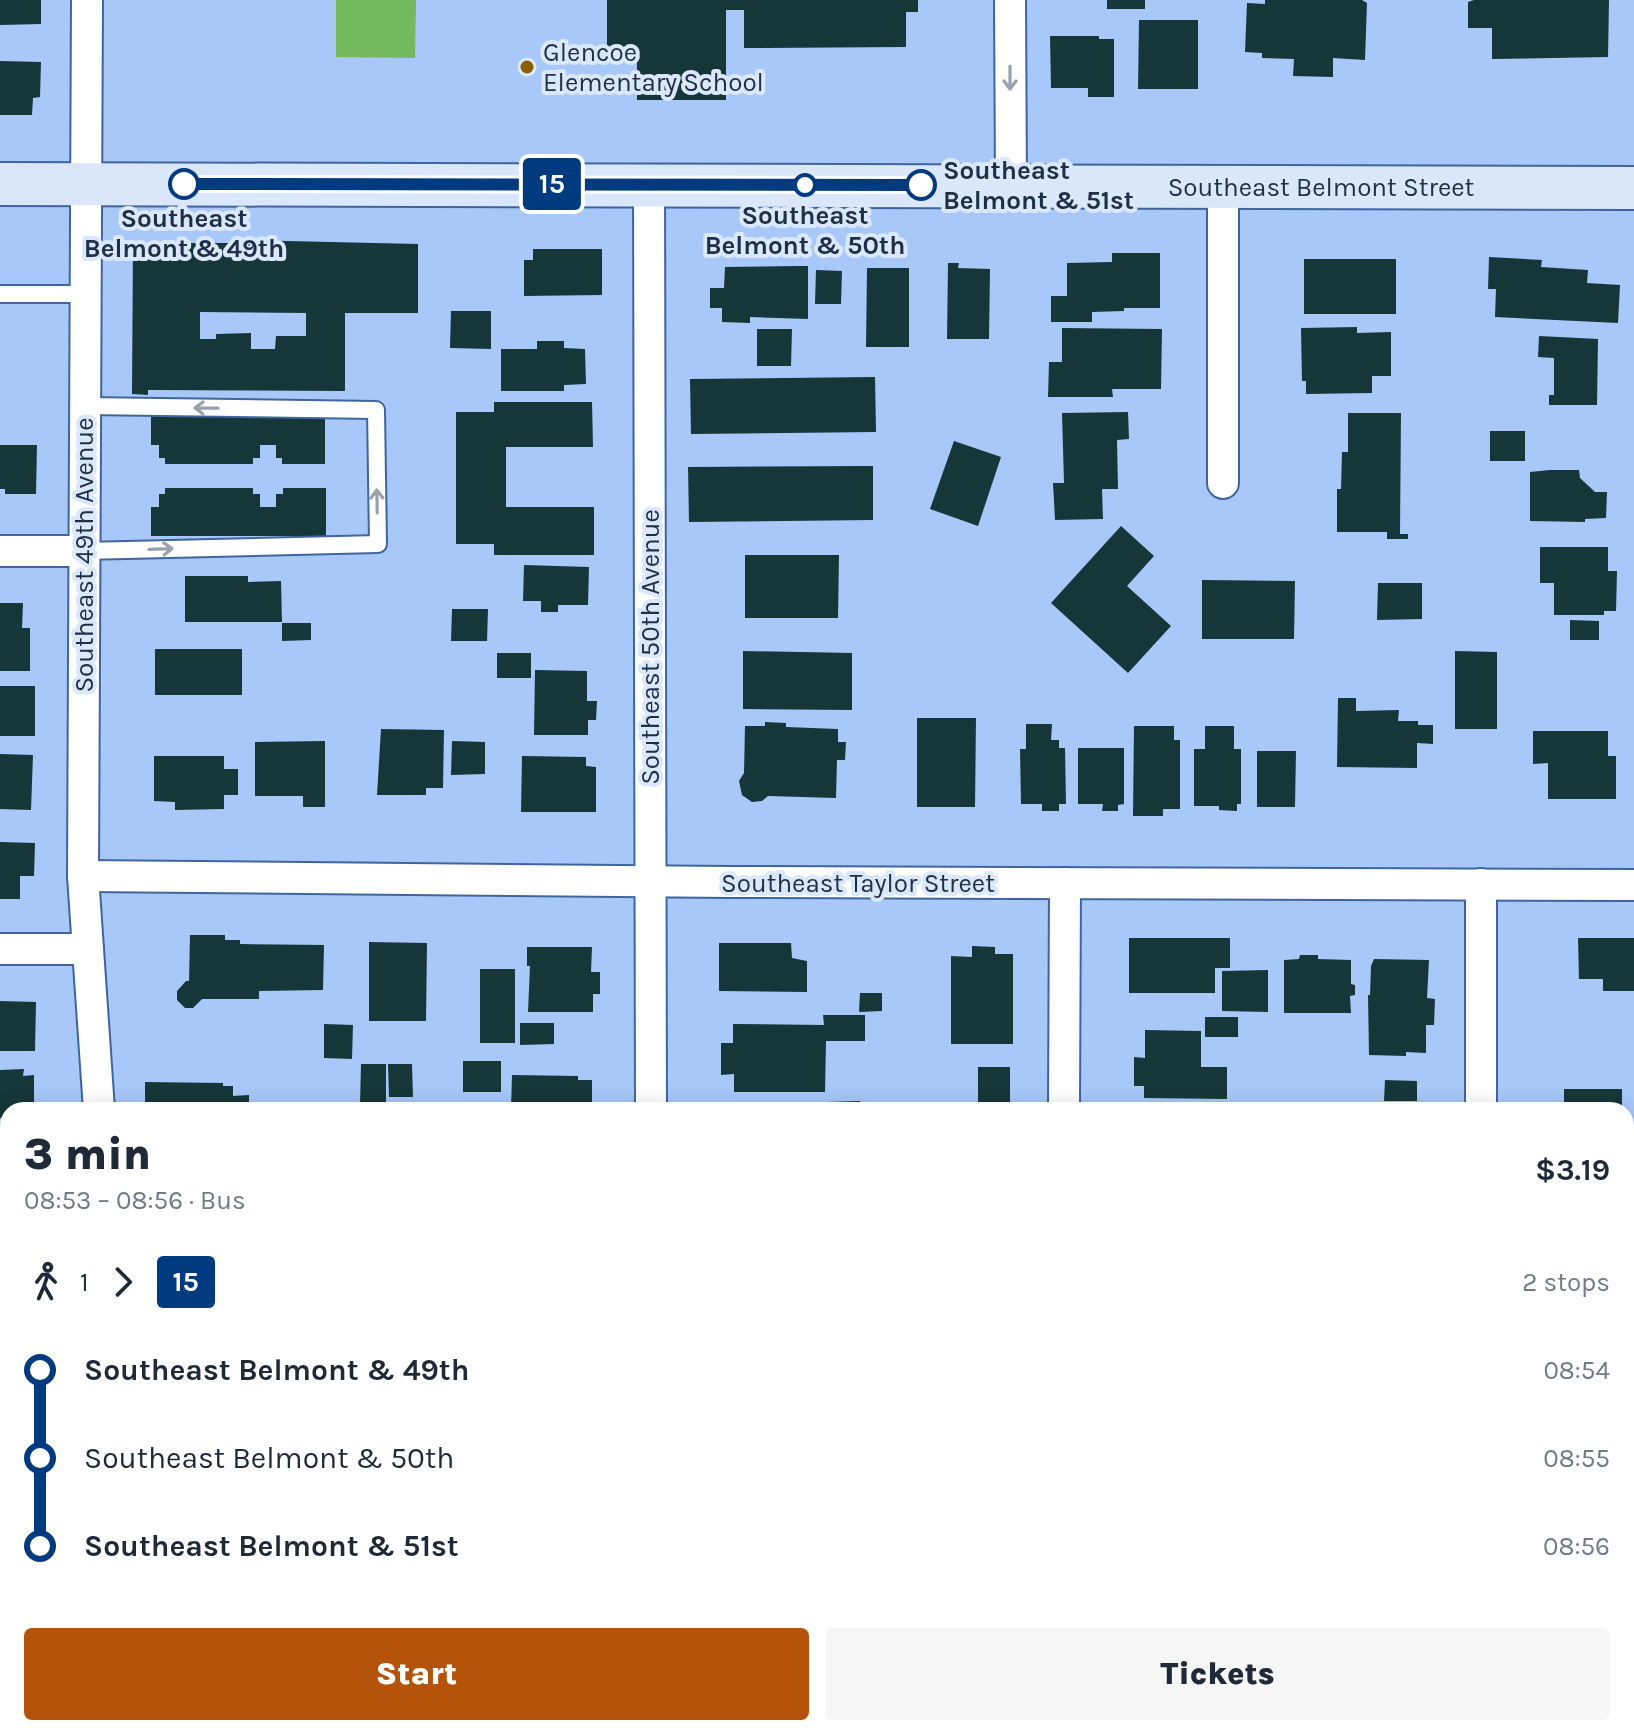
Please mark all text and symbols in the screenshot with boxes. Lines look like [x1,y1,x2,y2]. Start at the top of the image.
place label: Glencoe Elementary School [543,37,764,98]
marker: Glencoe Elementary School [518,58,536,76]
one-way arrow [1002,64,1018,91]
place label: Southeast Belmont & 51st [943,155,1134,216]
line badge: 15 [516,158,588,210]
text: 15 [539,167,565,200]
marker: Southeast Belmont & 49th [169,169,199,199]
marker: Southeast Belmont & 51st [906,170,936,200]
street label: Southeast Belmont Street [1168,172,1475,203]
marker: Southeast Belmont & 50th [794,174,816,196]
place label: Southeast Belmont & 50th [705,200,905,261]
place label: Southeast Belmont & 49th [84,203,284,264]
one-way arrow [193,400,220,415]
street label: Southeast 49th Avenue [69,417,100,693]
one-way arrow [370,488,385,515]
street label: Southeast 50th Avenue [635,509,666,785]
one-way arrow [147,542,174,557]
street label: Southeast Taylor Street [721,868,995,899]
text: 3 min [24,1129,151,1180]
text: $3.19 [1535,1152,1610,1188]
text: 08:53 – 08:56 · Bus [24,1185,246,1216]
icon: walk [24,1260,68,1304]
icon: forward [101,1260,145,1304]
text: 15 [173,1265,199,1298]
text: 1 [80,1267,89,1298]
text: 2 stops [1522,1267,1610,1298]
text: Southeast Belmont & 49th [84,1352,469,1388]
text: 08:54 [1543,1355,1610,1386]
text: Southeast Belmont & 50th [84,1440,454,1476]
text: 08:55 [1543,1443,1610,1474]
text: Southeast Belmont & 51st [84,1528,459,1564]
text: 08:56 [1543,1531,1610,1562]
button: Start [24,1628,809,1720]
button: Tickets [825,1628,1610,1720]

